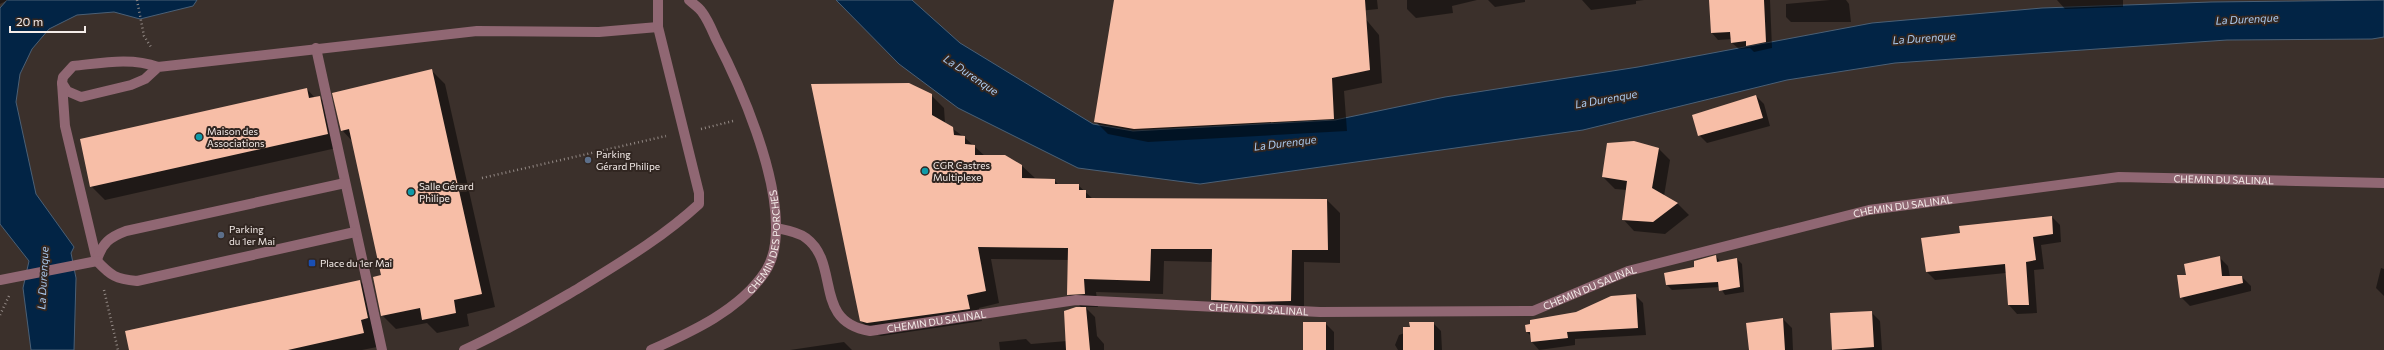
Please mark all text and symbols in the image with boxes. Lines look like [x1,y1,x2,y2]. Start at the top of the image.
scale bar [10,8,85,34]
water label: La Durenque [2215,10,2279,27]
text: 20 m [16,14,43,28]
water label: La Durenque [1892,29,1956,46]
water label: La Durenque [941,52,1001,98]
water label: La Durenque [1574,87,1638,110]
place label: Maison des Associations [207,125,265,149]
marker: Maison des Associations [194,132,204,142]
water label: La Durenque [1253,132,1317,153]
place label: Parking Gérard Philipe [596,148,660,172]
marker: Parking Gérard Philipe [583,155,593,165]
place label: CGR Castres Multiplexe [933,159,991,183]
marker: CGR Castres Multiplexe [920,166,930,176]
street label: CHEMIN DU SALINAL [2173,172,2274,187]
place label: Salle Gérard Philipe [419,180,474,204]
marker: Salle Gérard Philipe [406,187,416,197]
street label: CHEMIN DES PORCHES [744,189,782,296]
street label: CHEMIN DU SALINAL [1852,193,1953,220]
place label: Parking du 1er Mai [229,223,275,247]
marker: Parking du 1er Mai [216,230,226,240]
water label: La Durenque [34,246,51,310]
place label: Place du 1er Mai [320,257,392,269]
marker: Place du 1er Mai [307,258,317,268]
street label: CHEMIN DU SALINAL [1541,263,1638,312]
street label: CHEMIN DU SALINAL [1208,301,1309,317]
street label: CHEMIN DU SALINAL [886,308,987,334]

